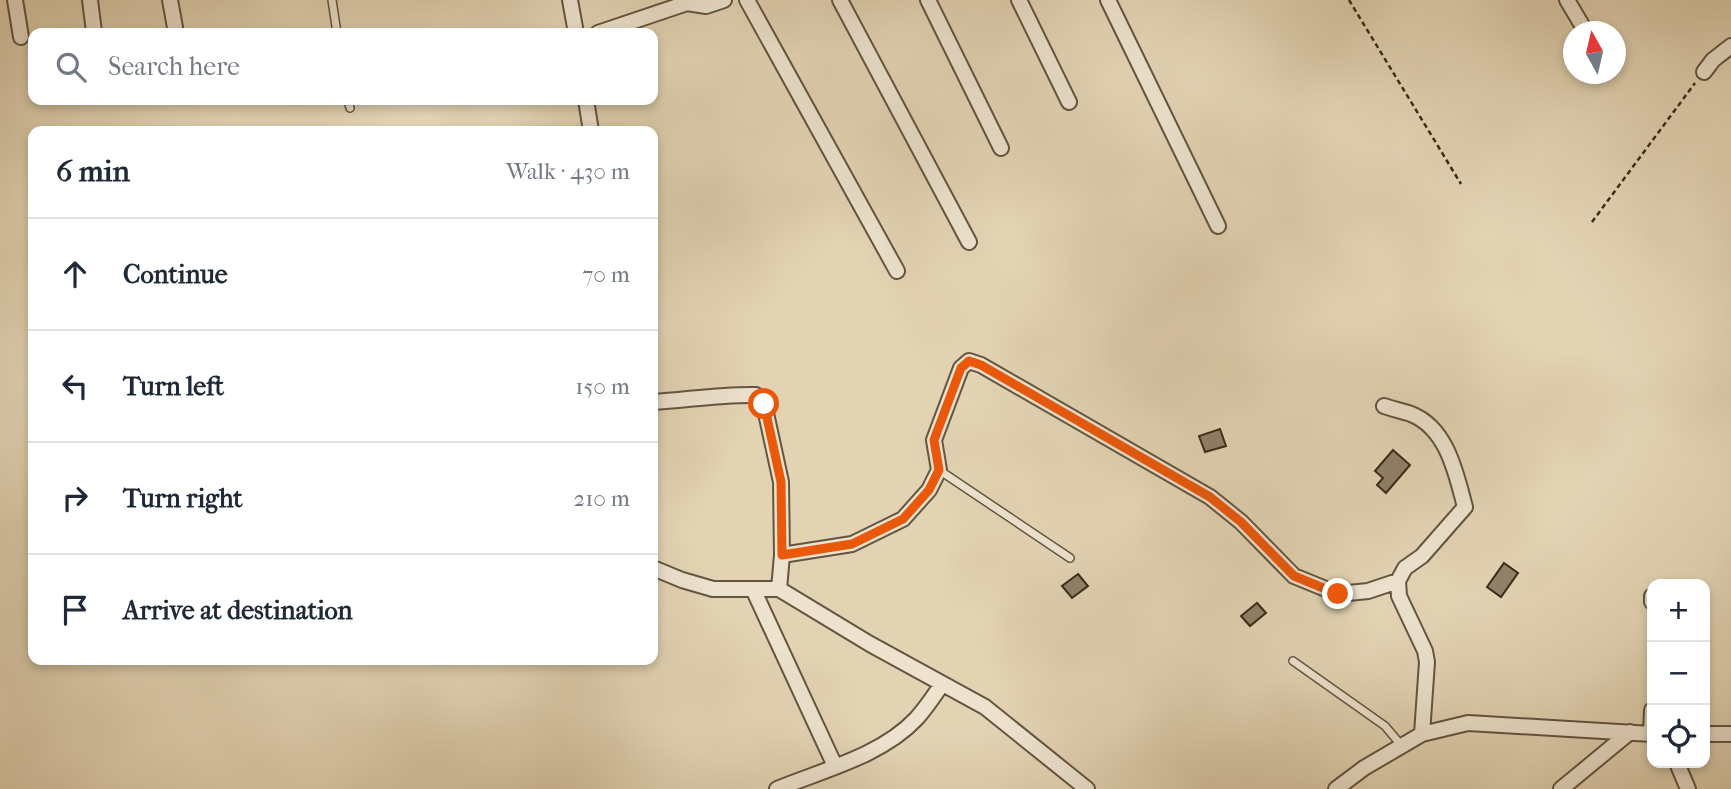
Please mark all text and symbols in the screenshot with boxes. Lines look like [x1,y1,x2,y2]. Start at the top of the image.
north arrow [1563,21,1626,84]
search box [28,28,658,105]
icon: search [52,48,90,86]
text: Search here [108,51,240,82]
text: 6 min [56,154,130,189]
text: Walk · 430 m [506,158,630,185]
icon: ahead [56,255,94,293]
text: Continue [123,259,228,290]
text: 70 m [582,261,630,288]
icon: left [56,367,94,405]
text: Turn left [123,371,224,402]
text: 150 m [575,373,630,400]
route start [748,388,779,419]
icon: right [56,479,94,517]
text: Turn right [123,483,243,514]
text: 210 m [573,485,630,512]
route end [1322,578,1353,609]
map controls [1647,579,1710,768]
button: + [1647,579,1710,642]
icon: arrive [56,591,94,629]
text: Arrive at destination [123,595,353,626]
button: − [1647,642,1710,705]
button: locate [1647,705,1710,768]

